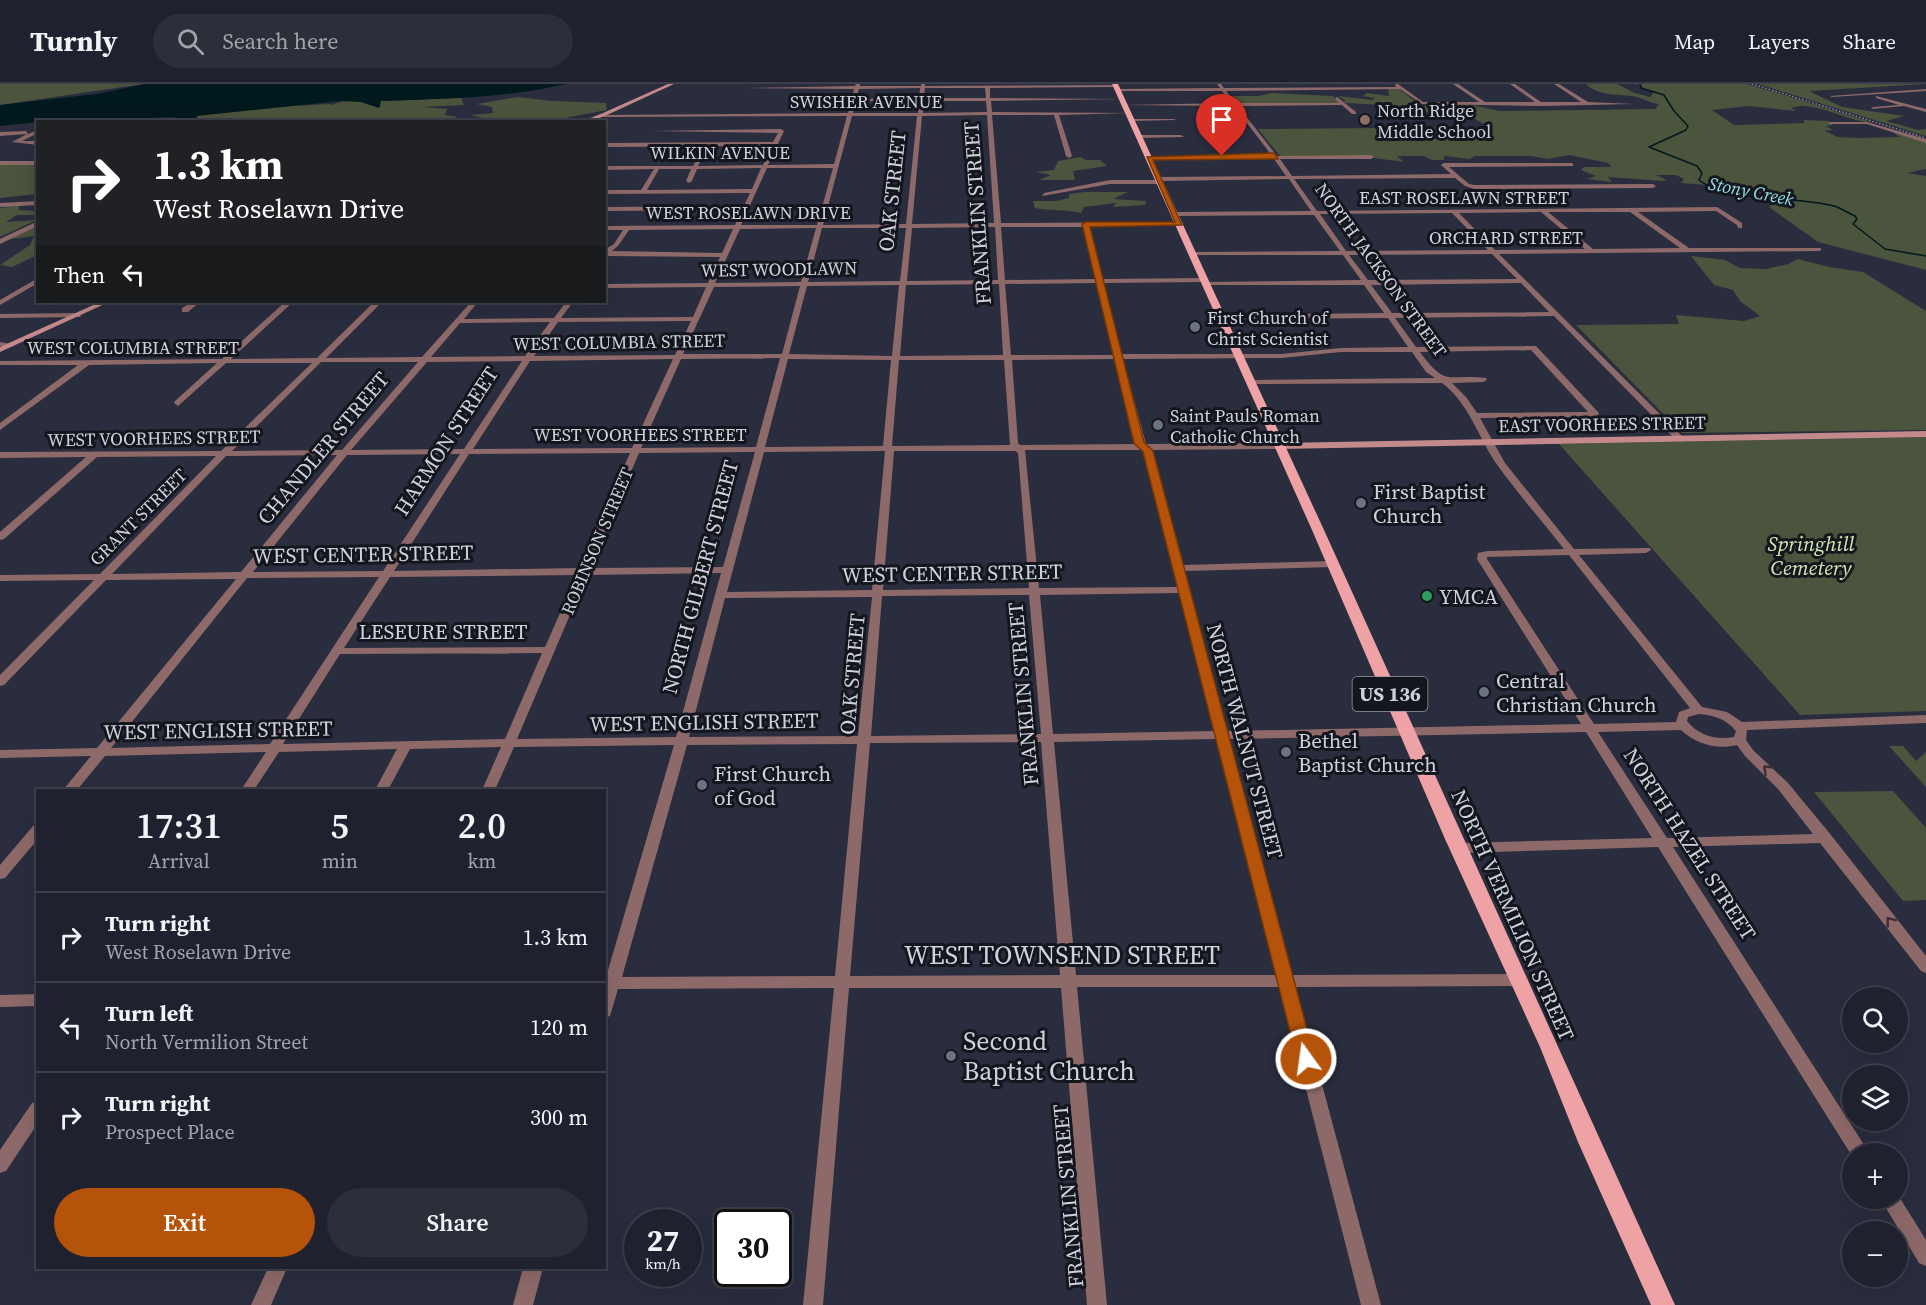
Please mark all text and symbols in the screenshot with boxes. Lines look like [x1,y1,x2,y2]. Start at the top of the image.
search box [153,14,573,68]
text: Turnly [30,22,117,60]
icon: search [174,25,207,58]
text: Search here [222,26,338,56]
text: Map [1674,27,1715,56]
text: Layers [1748,27,1810,56]
text: Share [1843,27,1896,56]
street label: SWISHER AVENUE [790,89,942,114]
pin [1196,94,1247,156]
place label: North Ridge Middle School [1377,98,1491,144]
icon: arrive [1205,103,1238,136]
marker: North Ridge Middle School [1358,113,1372,127]
street label: FRANKLIN STREET [956,120,998,306]
street label: OAK STREET [871,129,913,253]
text: 1.3 km [153,135,283,193]
street label: WILKIN AVENUE [650,140,790,165]
icon: right [54,144,132,222]
water label: Stony Creek [1706,170,1796,212]
street label: NORTH JACKSON STREET [1309,178,1453,362]
street label: EAST ROSELAWN STREET [1359,185,1569,210]
text: West Roselawn Drive [153,190,404,227]
street label: WEST ROSELAWN DRIVE [646,200,851,225]
street label: ORCHARD STREET [1429,225,1583,250]
street label: WEST WOODLAWN [700,255,858,283]
icon: left [117,258,150,291]
text: Then [54,260,105,290]
place label: First Church of Christ Scientist [1207,305,1329,351]
marker: First Church of Christ Scientist [1188,320,1202,334]
street label: WEST COLUMBIA STREET [513,328,726,356]
street label: WEST COLUMBIA STREET [27,335,239,360]
street label: HARMON STREET [387,361,505,521]
street label: CHANDLER STREET [250,365,396,531]
place label: Saint Pauls Roman Catholic Church [1170,403,1320,449]
street label: EAST VOORHEES STREET [1498,410,1706,438]
marker: Saint Pauls Roman Catholic Church [1151,418,1165,432]
street label: WEST VOORHEES STREET [533,422,747,447]
street label: WEST VOORHEES STREET [47,424,261,452]
street label: NORTH GILBERT STREET [655,457,745,697]
street label: GRANT STREET [84,463,192,571]
street label: ROBINSON STREET [555,464,639,618]
place label: First Baptist Church [1373,477,1485,530]
marker: First Baptist Church [1354,496,1368,510]
park label: Springhill Cemetery [1768,529,1855,582]
street label: WEST CENTER STREET [252,538,474,570]
street label: WEST CENTER STREET [841,557,1063,589]
place label: YMCA [1439,582,1498,611]
marker: YMCA [1420,589,1434,603]
street label: FRANKLIN STREET [1001,601,1045,787]
street label: OAK STREET [832,612,872,736]
street label: LESEURE STREET [359,617,528,646]
street label: NORTH WALNUT STREET [1200,620,1290,862]
place label: Central Christian Church [1496,666,1657,719]
road number: US 136 [1352,677,1428,711]
marker: Central Christian Church [1477,685,1491,699]
street label: WEST ENGLISH STREET [589,705,819,738]
street label: WEST ENGLISH STREET [103,713,333,746]
place label: Bethel Baptist Church [1298,726,1437,779]
street label: NORTH HAZEL STREET [1617,742,1763,946]
marker: Bethel Baptist Church [1279,745,1293,759]
place label: First Church of God [714,759,831,812]
one-way arrow [1764,766,1775,777]
marker: First Church of God [695,778,709,792]
street label: NORTH VERMILION STREET [1444,785,1582,1045]
text: 17:31 [136,801,222,850]
text: 5 [330,801,349,850]
text: 2.0 [458,801,506,850]
text: Arrival [148,847,210,875]
text: min [322,847,358,875]
text: km [467,847,496,875]
text: Turn right [105,908,210,938]
one-way arrow [1886,916,1897,927]
icon: right [54,921,87,954]
text: 1.3 km [522,922,588,952]
street label: WEST TOWNSEND STREET [904,937,1220,973]
text: West Roselawn Drive [105,938,291,966]
map controls [1842,987,1908,1287]
button: search [1842,987,1908,1053]
text: Turn left [105,998,193,1028]
icon: left [54,1011,87,1044]
text: 120 m [530,1012,588,1042]
place label: Second Baptist Church [963,1023,1135,1089]
position arrow [1274,1027,1338,1091]
text: North Vermilion Street [105,1028,308,1056]
marker: Second Baptist Church [944,1049,958,1063]
button: layers [1842,1065,1908,1131]
text: Turn right [105,1088,210,1118]
icon: right [54,1101,87,1134]
text: 300 m [530,1102,588,1132]
street label: FRANKLIN STREET [1046,1103,1090,1289]
text: Prospect Place [105,1118,235,1146]
button: + [1842,1143,1908,1209]
button: Exit [54,1188,315,1257]
button: Share [327,1188,588,1257]
speed limit sign: 30 [714,1209,792,1287]
text: 27 [647,1220,679,1261]
button: − [1842,1221,1908,1287]
text: km/h [645,1253,681,1274]

